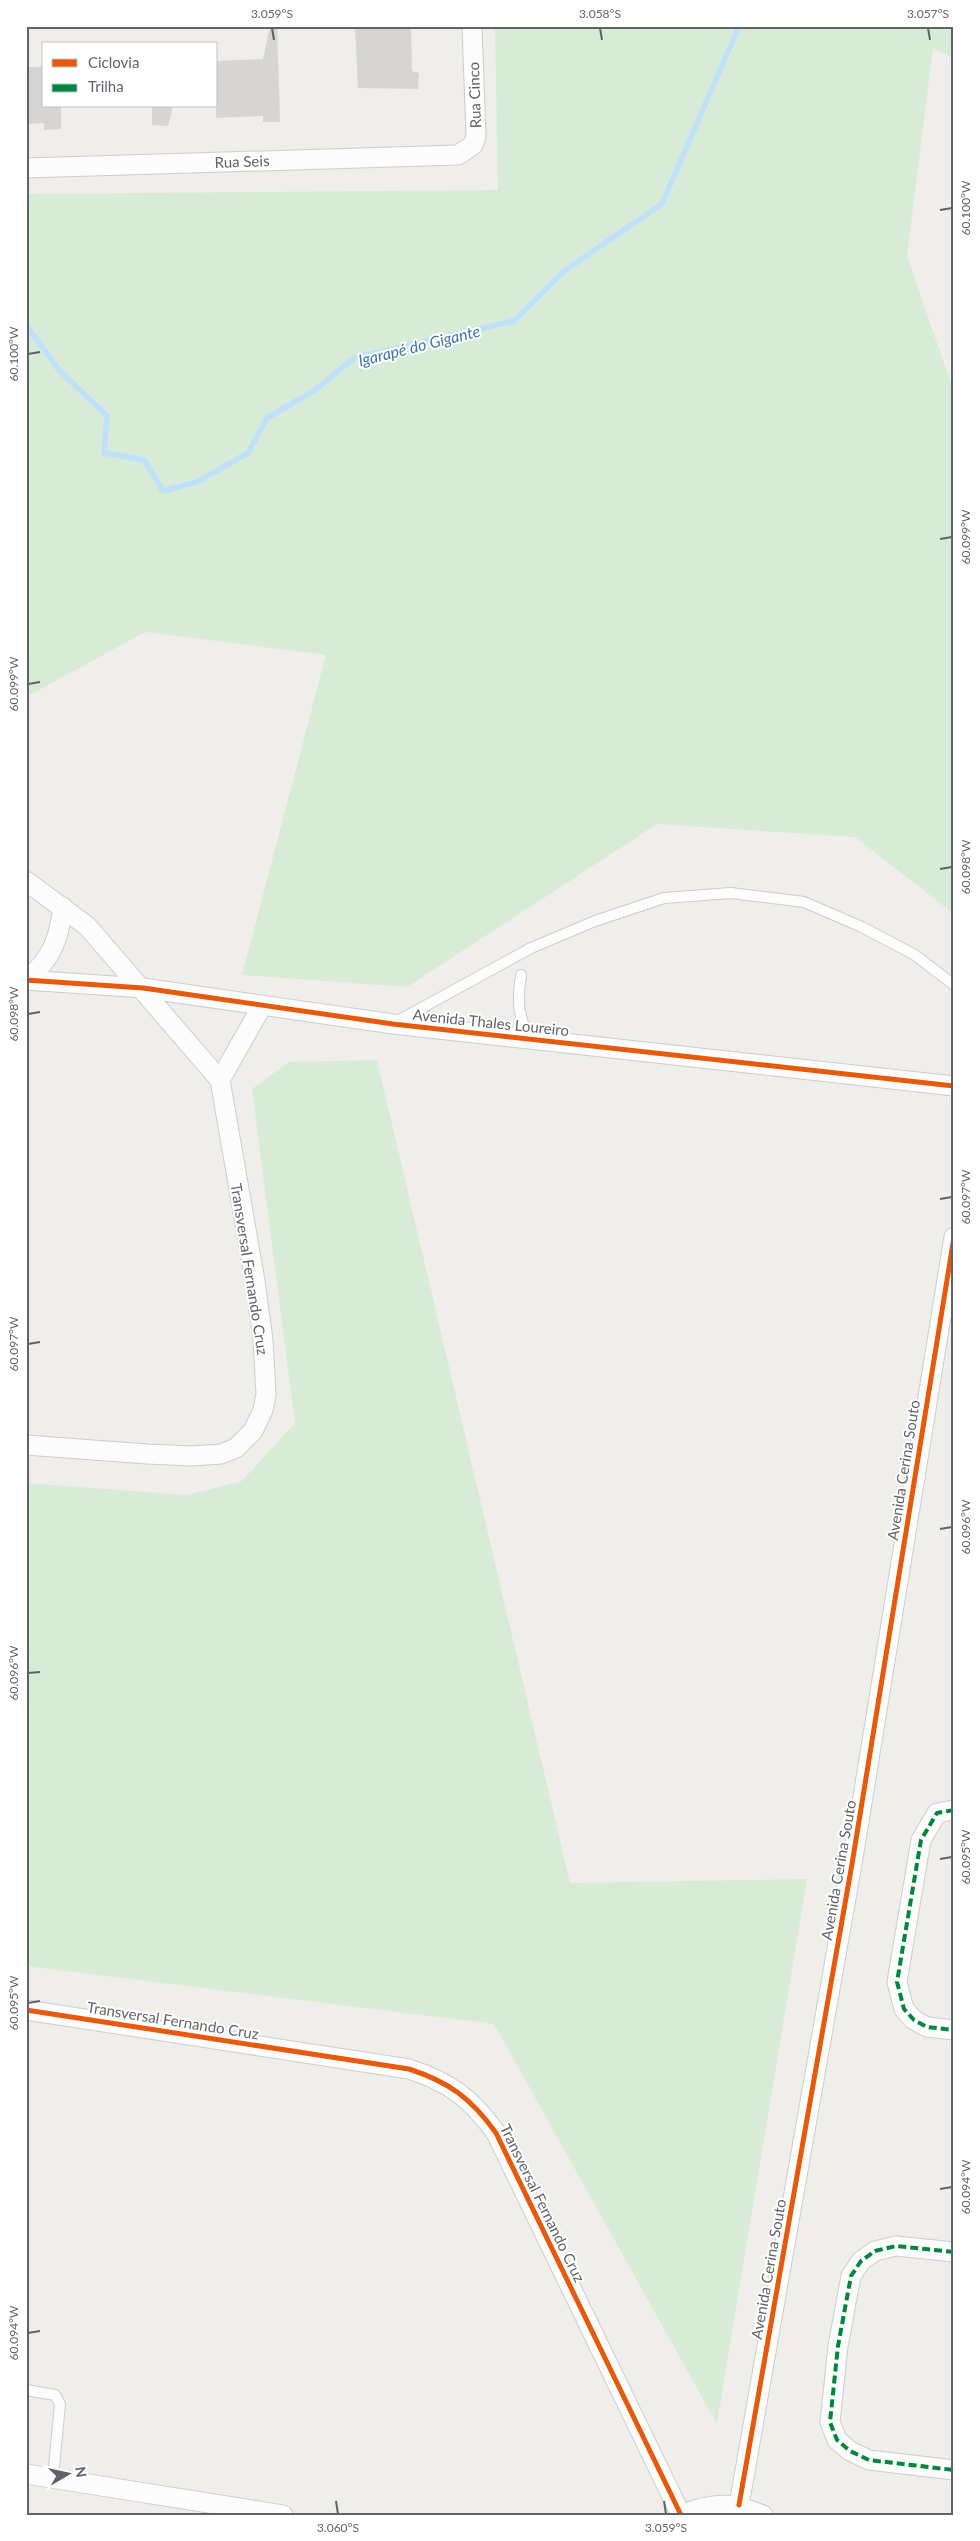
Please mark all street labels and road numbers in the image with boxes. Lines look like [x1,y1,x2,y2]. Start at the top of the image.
street label: Rua Cinco [464,62,484,128]
street label: Rua Seis [214,151,270,171]
street label: Avenida Thales Loureiro [412,1005,570,1039]
street label: Transversal Fernando Cruz [228,1182,273,1356]
street label: Avenida Cerina Souto [883,1398,923,1542]
street label: Avenida Cerina Souto [817,1799,859,1941]
street label: Transversal Fernando Cruz [86,1998,260,2043]
street label: Transversal Fernando Cruz [497,2121,589,2285]
street label: Avenida Cerina Souto [747,2198,789,2340]

